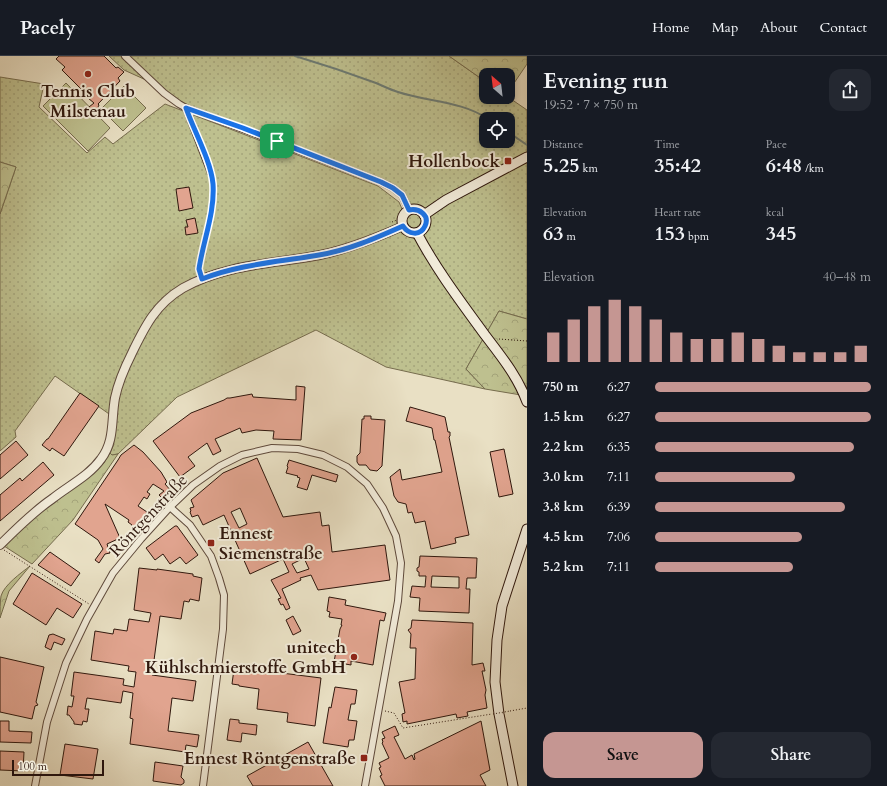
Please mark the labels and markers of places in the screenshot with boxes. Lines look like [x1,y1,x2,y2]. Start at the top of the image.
marker: Tennis Club Milstenau [83,69,93,79]
place label: Tennis Club Milstenau [41,80,135,123]
pin [260,124,294,158]
place label: Hollenbock [408,150,500,173]
marker: Hollenbock [503,156,513,166]
place label: Ennest Siemenstraße [219,522,323,565]
marker: Ennest Siemenstraße [206,538,216,548]
place label: unitech Kühlschmierstoffe GmbH [145,636,346,679]
marker: unitech Kühlschmierstoffe GmbH [349,652,359,662]
place label: Ennest Röntgenstraße [184,747,356,770]
marker: Ennest Röntgenstraße [359,753,369,763]

